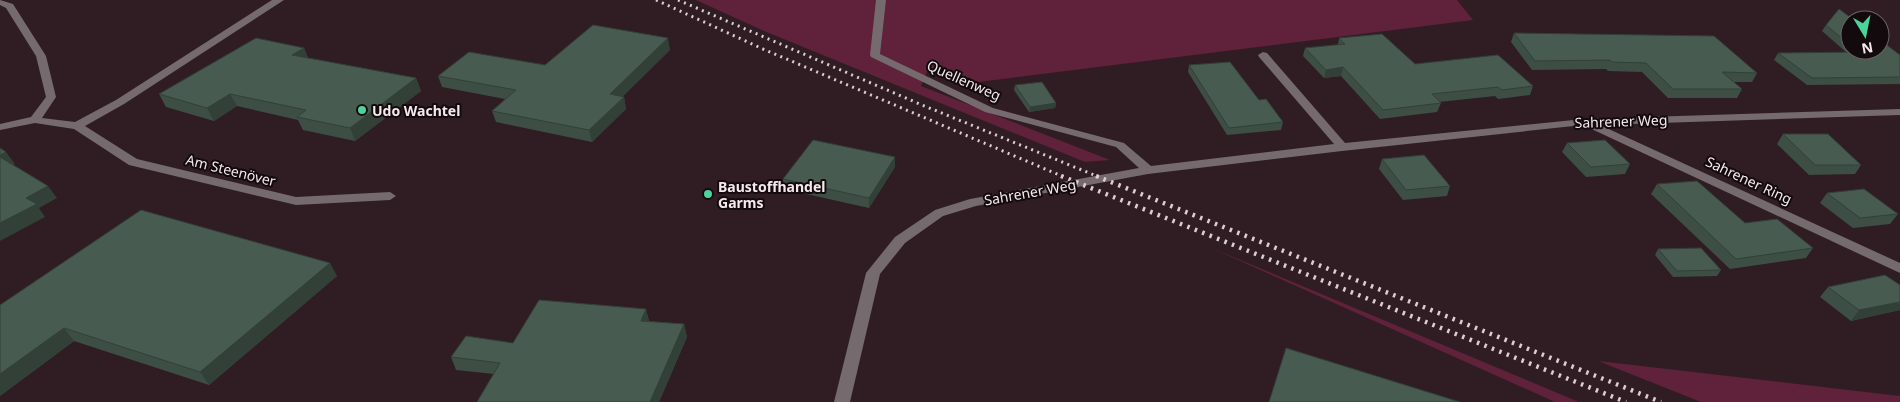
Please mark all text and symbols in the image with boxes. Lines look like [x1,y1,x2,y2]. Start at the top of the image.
north arrow [1840,10,1890,60]
text: N [1860,38,1875,59]
street label: Quellenweg [924,55,1004,105]
place label: Udo Wachtel [372,101,460,120]
marker: Udo Wachtel [356,104,368,116]
street label: Sahrener Weg [1574,110,1668,132]
street label: Am Steenöver [184,150,278,190]
street label: Sahrener Ring [1703,152,1795,208]
street label: Sahrener Weg [983,175,1077,209]
place label: Baustoffhandel Garms [718,177,825,212]
marker: Baustoffhandel Garms [702,188,714,200]

